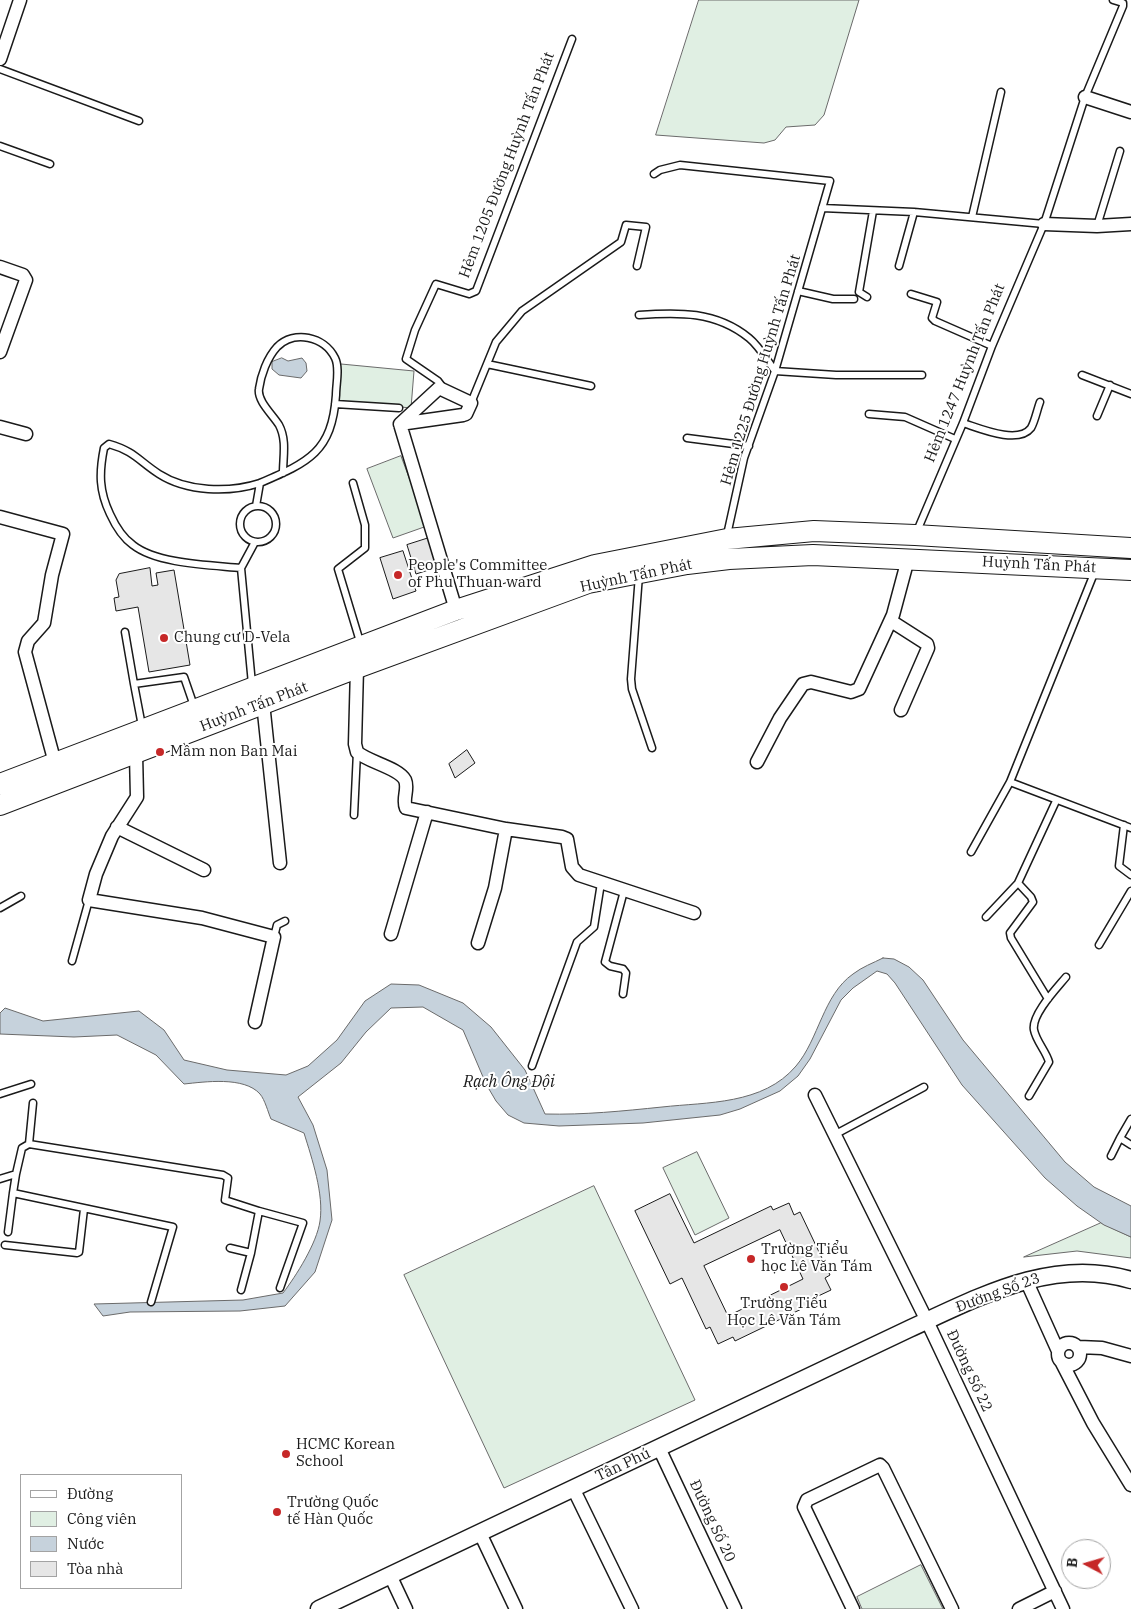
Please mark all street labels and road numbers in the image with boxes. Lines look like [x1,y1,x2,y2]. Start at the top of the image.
street label: Hẻm 1205 Đường Huỳnh Tấn Phát [455,49,559,281]
street label: Hẻm 1225 Đường Huỳnh Tấn Phát [717,252,805,488]
street label: Hẻm 1247 Huỳnh Tấn Phát [921,281,1009,465]
street label: Huỳnh Tấn Phát [982,553,1096,577]
street label: Huỳnh Tấn Phát [578,555,694,597]
street label: Huỳnh Tấn Phát [198,678,310,736]
street label: Đường Số 23 [953,1269,1043,1317]
street label: Đường Số 22 [942,1327,996,1415]
street label: Tân Phú [593,1444,653,1486]
street label: Đường Số 20 [685,1477,739,1565]

